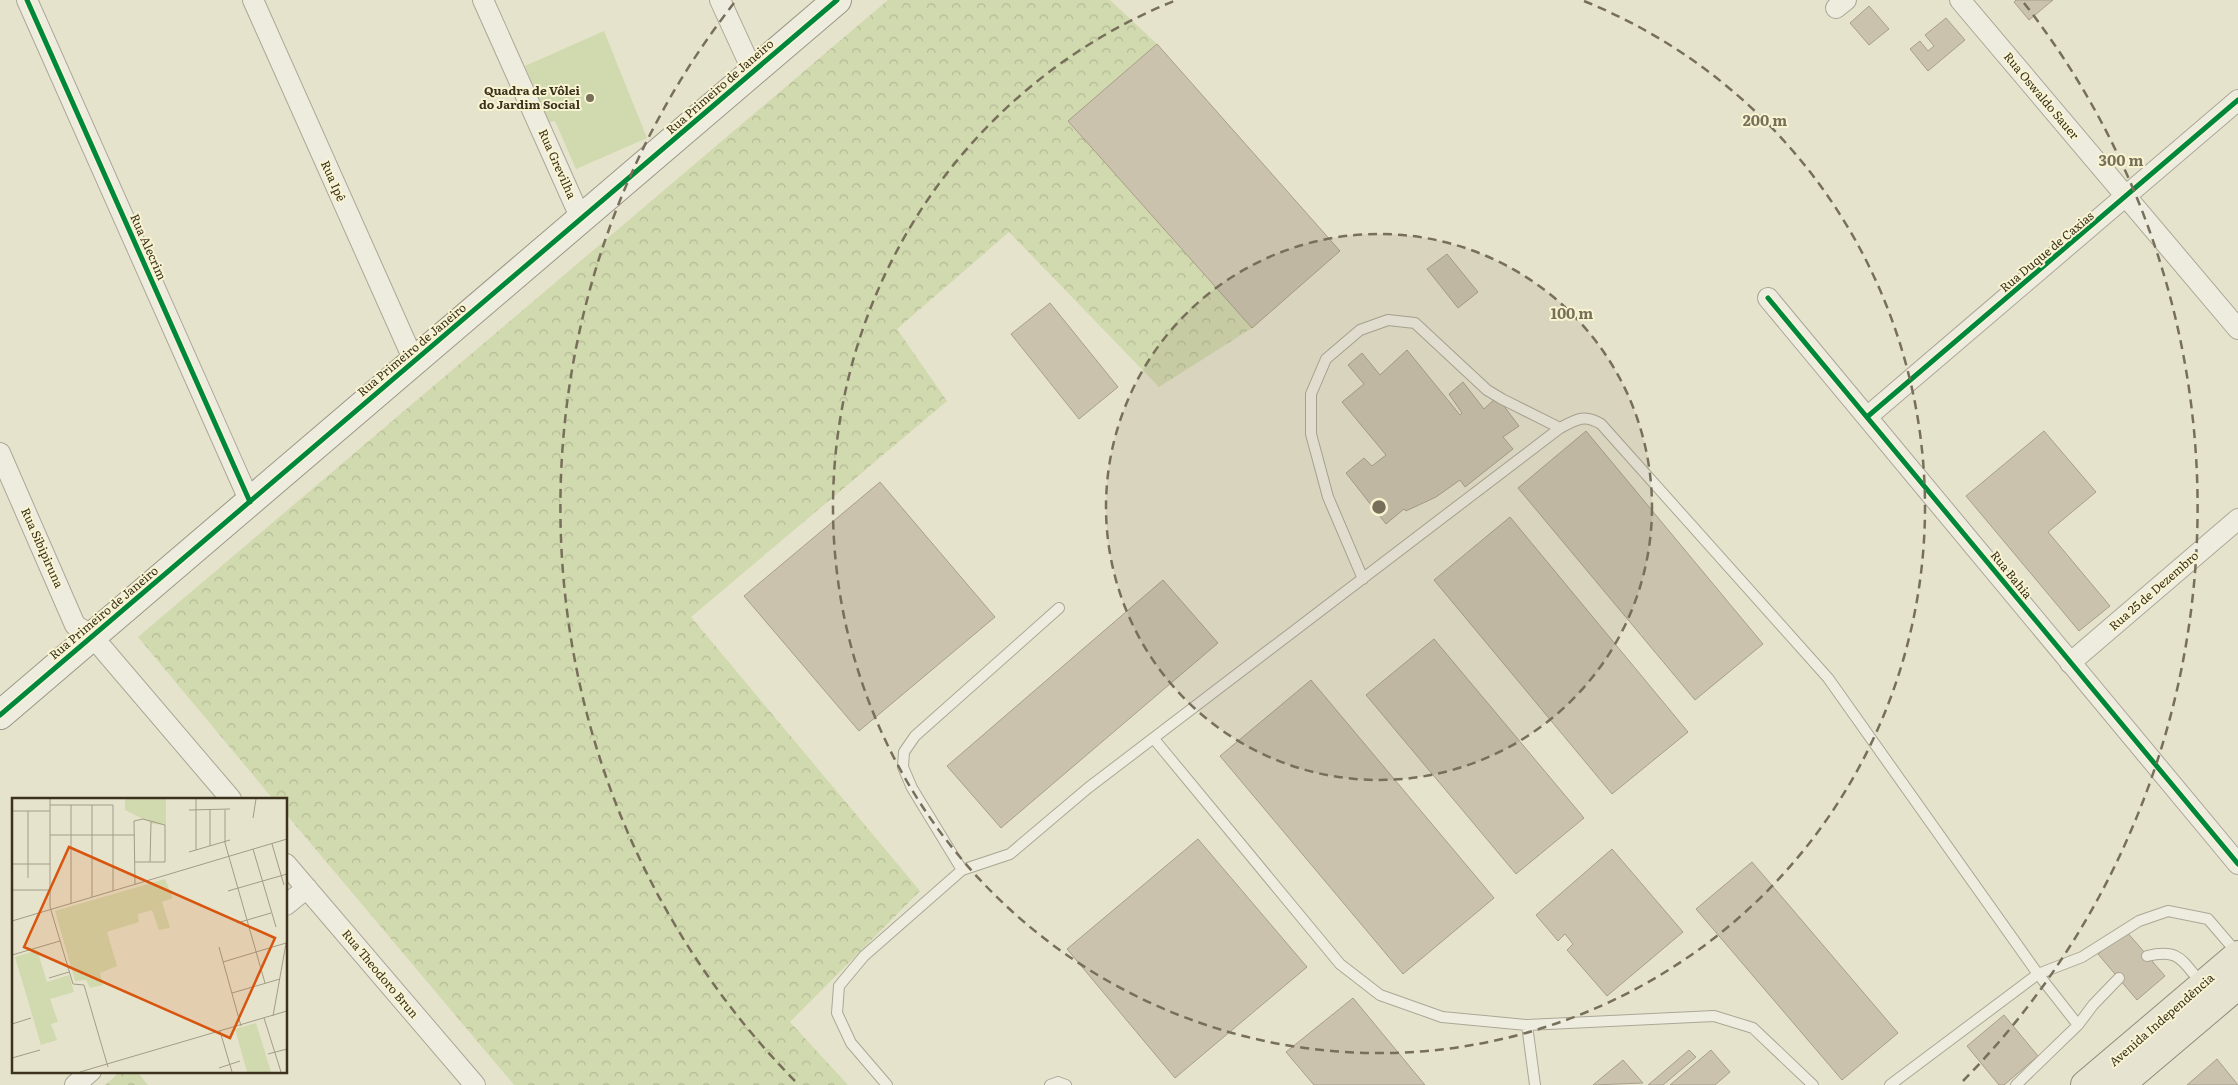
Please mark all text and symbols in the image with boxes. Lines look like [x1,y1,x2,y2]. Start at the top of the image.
street label: Rua Primeiro de Janeiro [662,34,777,138]
street label: Rua Oswaldo Sauer [2000,48,2084,143]
place label: Quadra de Vôlei do Jardim Social [479,81,581,113]
marker: Quadra de Vôlei do Jardim Social [584,92,596,104]
text: 200 m [1743,108,1787,131]
street label: Rua Grevilha [534,126,582,202]
text: 300 m [2099,148,2143,171]
street label: Rua Ipê [317,157,351,204]
street label: Rua Duque de Caxias [1995,206,2098,296]
street label: Rua Alecrim [126,211,172,283]
street label: Rua Primeiro de Janeiro [353,298,470,400]
text: 100 m [1551,301,1593,324]
centre of rings [1370,498,1388,516]
street label: Rua Sibipiruna [17,505,69,591]
street label: Rua Bahia [1987,546,2037,603]
street label: Rua 25 de Dezembro [2105,546,2202,634]
street label: Rua Primeiro de Janeiro [45,561,162,663]
inset map [12,798,288,1072]
street label: Rua Theodoro Brun [338,925,423,1022]
street label: Avenida Independência [2105,968,2218,1070]

